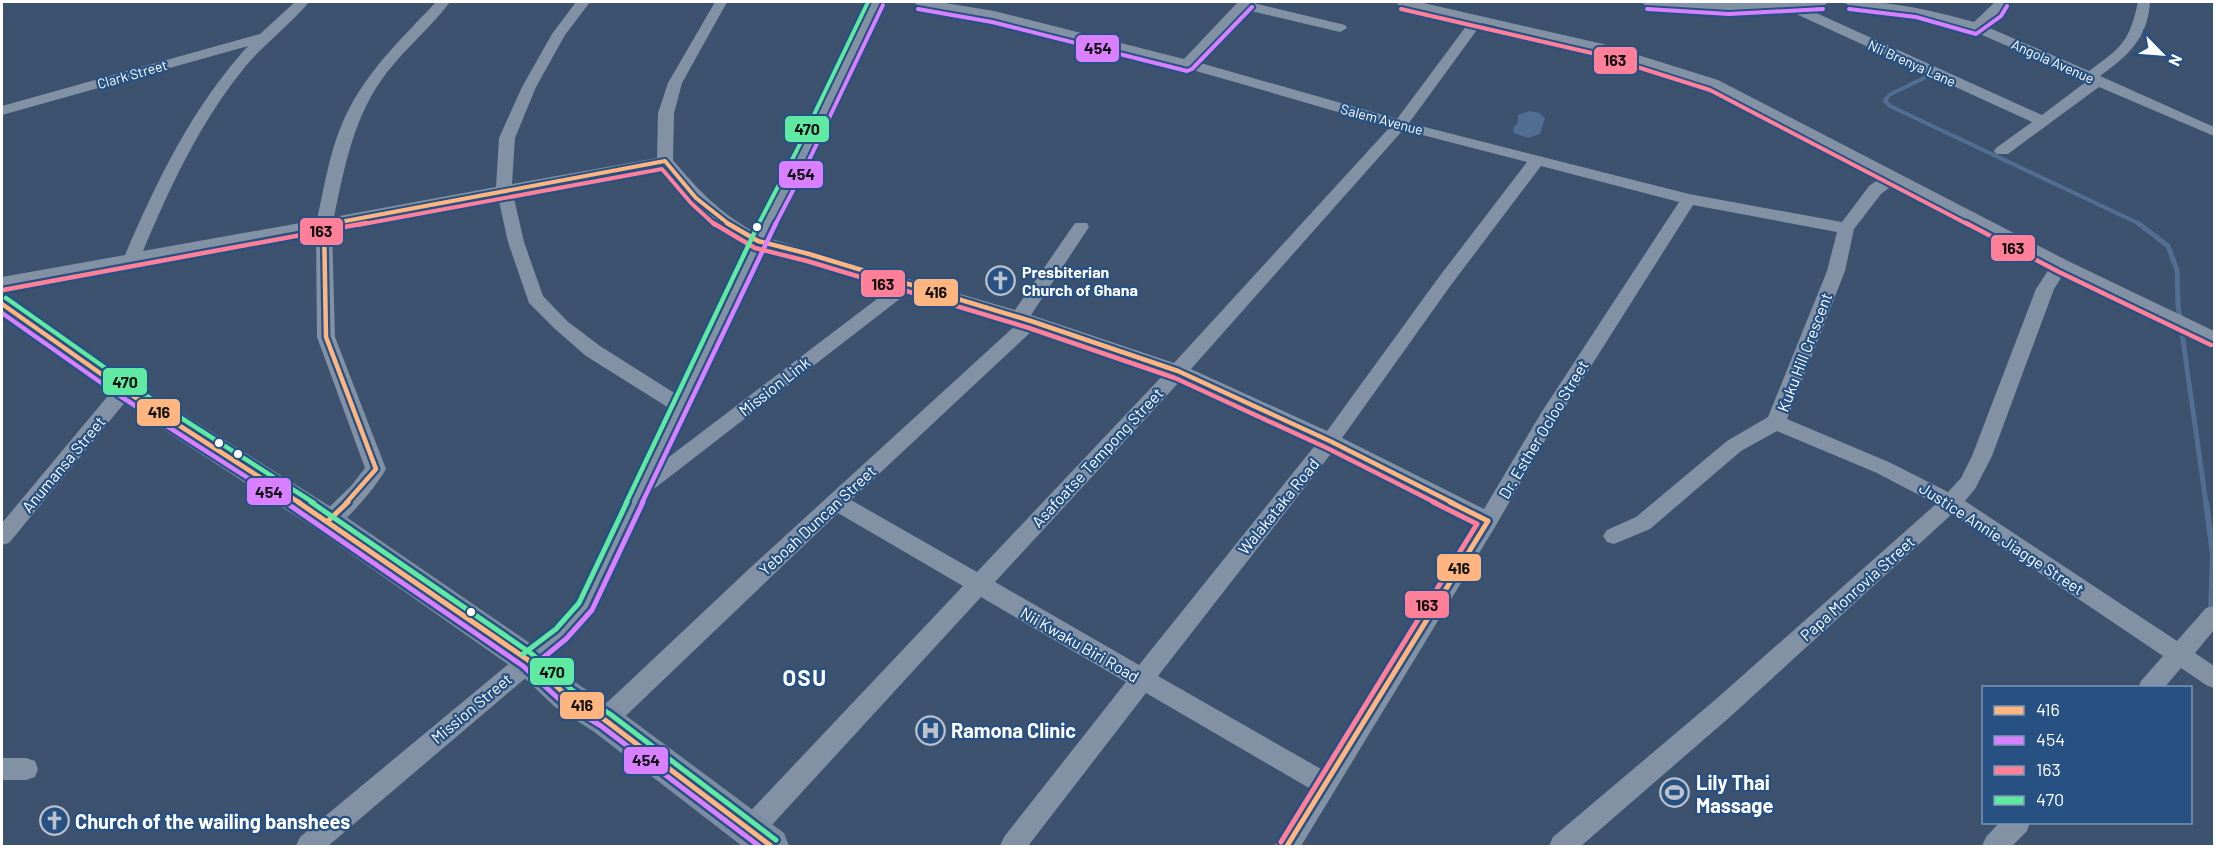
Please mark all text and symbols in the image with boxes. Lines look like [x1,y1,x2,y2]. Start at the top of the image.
north arrow [2132,24,2192,84]
line badge: 454 [1075,34,1120,63]
street label: Angola Avenue [2009,35,2097,87]
street label: Nii Brenya Lane [1865,36,1959,90]
text: 454 [1084,38,1112,57]
line badge: 163 [1593,46,1638,75]
text: 163 [1604,50,1626,69]
text: N [2165,52,2187,69]
street label: Clark Street [95,56,169,92]
street label: Salem Avenue [1339,100,1425,138]
line badge: 470 [784,115,830,143]
text: 470 [794,119,820,138]
line badge: 454 [778,160,824,189]
text: 454 [787,164,815,183]
line badge: 163 [299,217,344,246]
text: 163 [310,221,332,240]
unlabelled marker [751,221,763,233]
line badge: 163 [1990,234,2036,262]
text: 163 [2002,238,2024,257]
place label: Presbiterian Church of Ghana [1022,262,1138,299]
church icon: Presbiterian Church of Ghana [985,264,1017,296]
line badge: 163 [860,269,906,298]
text: 163 [872,274,894,293]
line badge: 416 [913,278,959,307]
text: 416 [925,282,948,301]
street label: Kuku Hill Crescent [1773,290,1835,414]
street label: Mission Link [735,352,813,420]
street label: Dr. Esther Ocloo Street [1494,356,1592,502]
line badge: 470 [102,367,148,396]
text: 470 [112,372,138,391]
street label: Asafoatse Tempong Street [1027,383,1167,531]
line badge: 416 [136,398,181,427]
text: 416 [148,402,171,421]
street label: Anumansa Street [17,412,109,516]
unlabelled marker [213,437,225,449]
unlabelled marker [232,448,244,460]
street label: Walakataka Road [1234,454,1322,558]
street label: Yeboah Duncan Street [755,461,879,579]
line badge: 454 [246,477,292,506]
street label: Justice Annie Jiagge Street [1916,478,2088,598]
text: 454 [255,482,283,501]
street label: Papa Monrovia Street [1796,532,1918,644]
line badge: 416 [1436,553,1482,582]
text: 416 [1448,558,1471,577]
line badge: 163 [1404,590,1450,619]
text: 163 [1416,595,1438,614]
street label: Nii Kwaku Biri Road [1017,602,1143,686]
unlabelled marker [465,606,477,618]
line badge: 470 [529,657,575,686]
text: 470 [539,662,565,681]
district label: OSU [782,664,828,690]
street label: Mission Street [427,669,515,747]
legend [1982,686,2192,824]
line badge: 416 [559,691,605,720]
text: 416 [571,695,594,714]
text: 416 [2036,698,2060,720]
hospital icon: Ramona Clinic [914,714,946,746]
place label: Ramona Clinic [951,718,1076,742]
text: 454 [2036,728,2065,750]
line badge: 454 [623,746,669,775]
text: 454 [632,750,660,769]
text: 163 [2036,758,2061,780]
place label: Lily Thai Massage [1696,770,1773,817]
sports icon: Lily Thai Massage [1659,777,1691,809]
text: 470 [2036,788,2064,810]
church icon: Church of the wailing banshees [38,805,70,837]
place label: Church of the wailing banshees [75,809,350,833]

